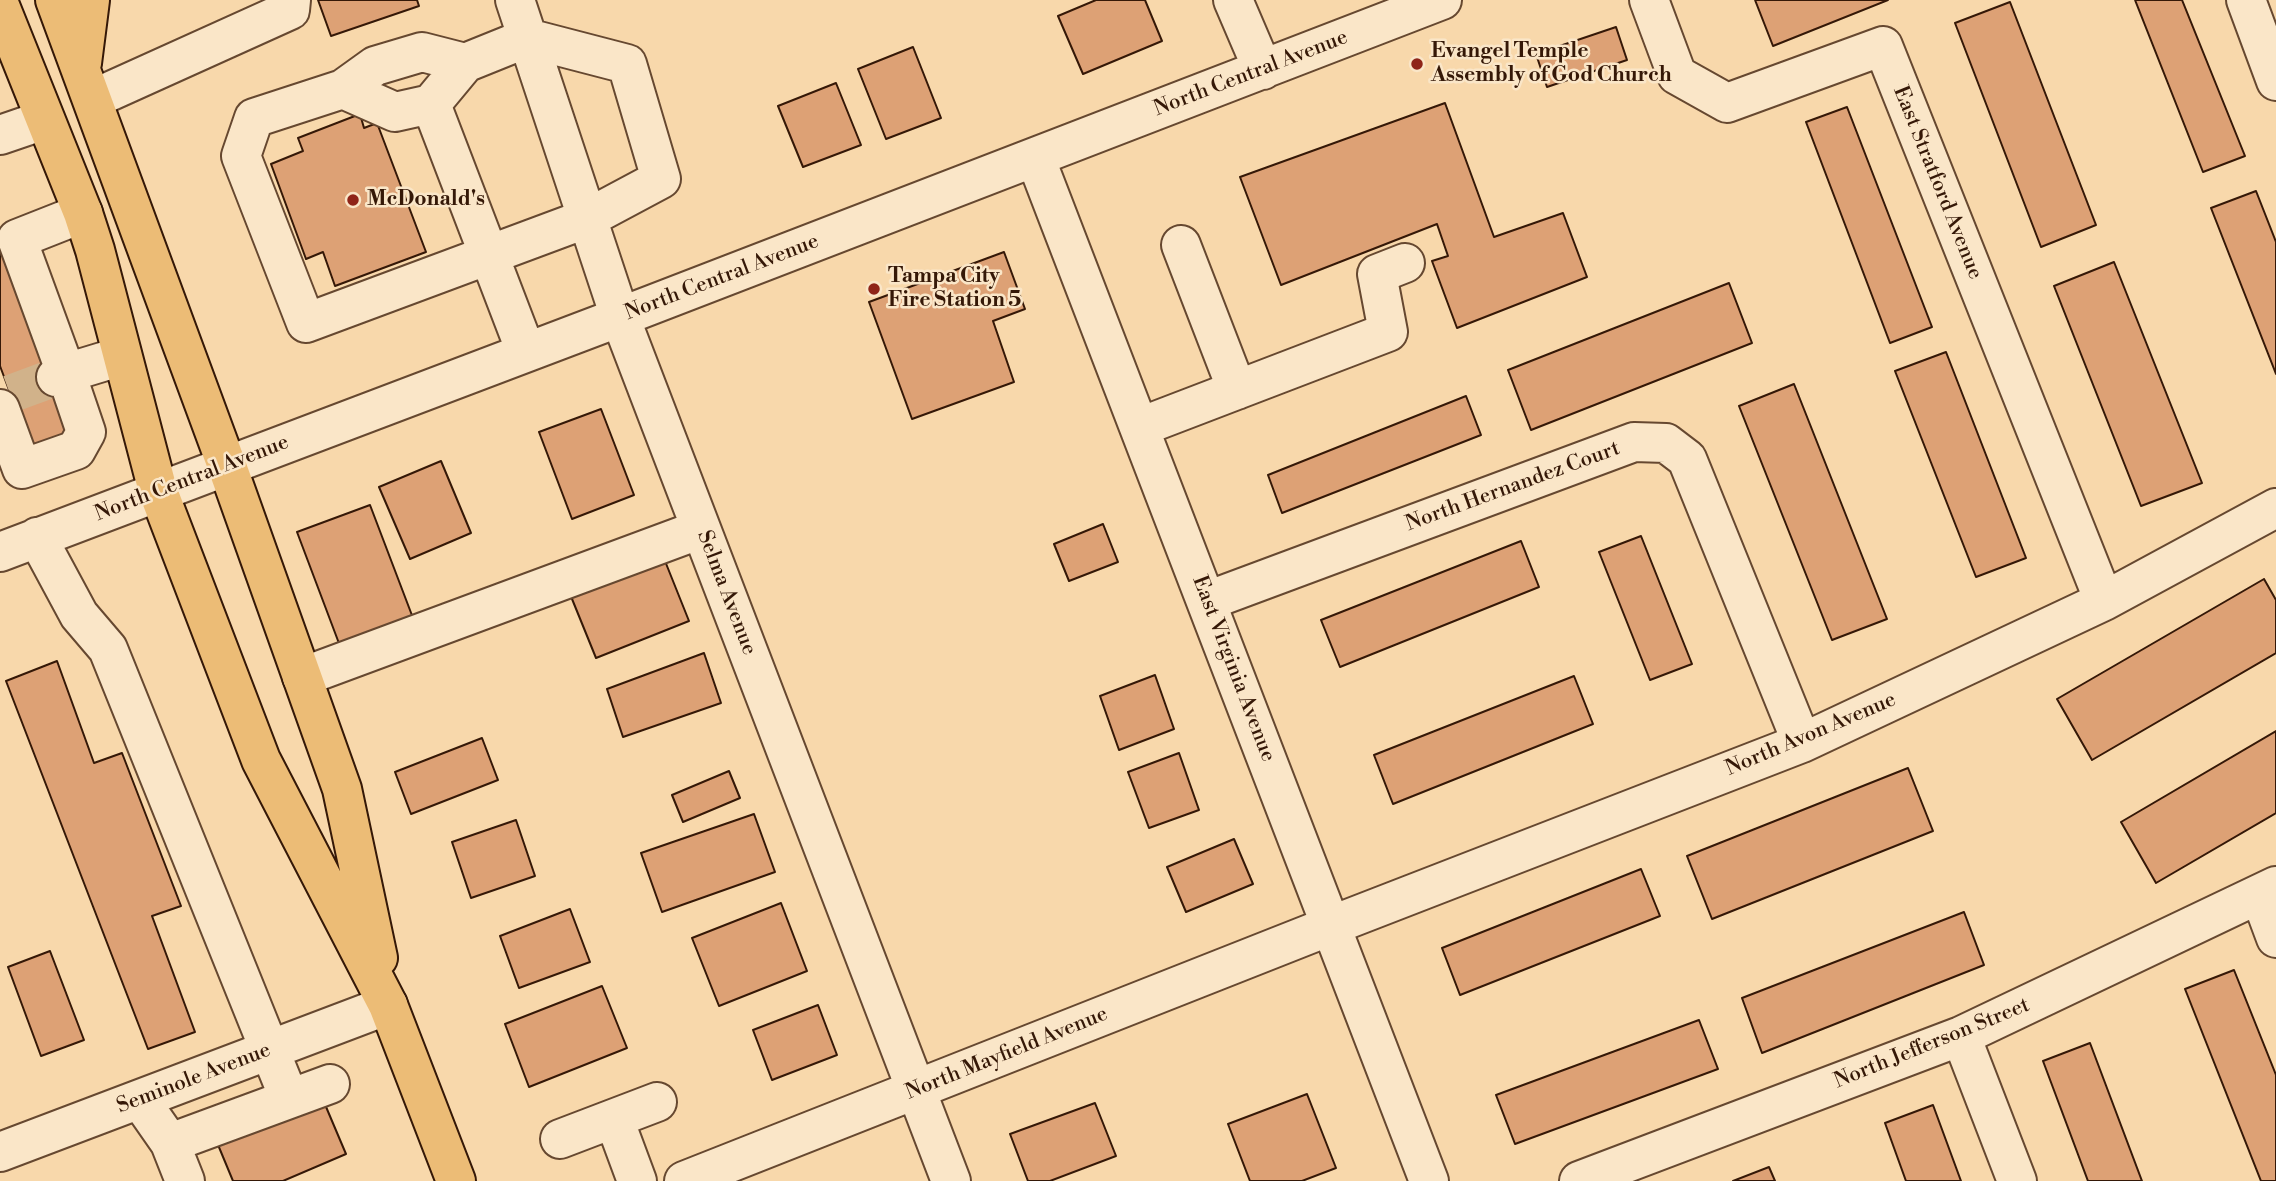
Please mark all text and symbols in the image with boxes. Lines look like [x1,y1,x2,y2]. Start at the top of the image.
street label: North Central Avenue [1150,25,1352,123]
place label: Evangel Temple Assembly of God Church [1431,39,1672,89]
marker: Evangel Temple Assembly of God Church [1409,56,1425,72]
street label: East Stratford Avenue [1887,83,1987,283]
place label: McDonald's [367,187,485,213]
marker: McDonald's [345,192,361,208]
street label: North Central Avenue [621,229,823,327]
place label: Tampa City Fire Station 5 [888,264,1021,314]
marker: Tampa City Fire Station 5 [866,281,882,297]
street label: North Central Avenue [91,430,293,528]
street label: North Hernandez Court [1402,436,1624,538]
street label: Selma Avenue [691,527,761,659]
street label: East Virginia Avenue [1186,572,1280,766]
street label: North Avon Avenue [1722,688,1900,782]
street label: North Jefferson Street [1831,993,2033,1095]
street label: North Mayfield Avenue [902,1002,1112,1106]
street label: Seminole Avenue [114,1038,274,1120]

